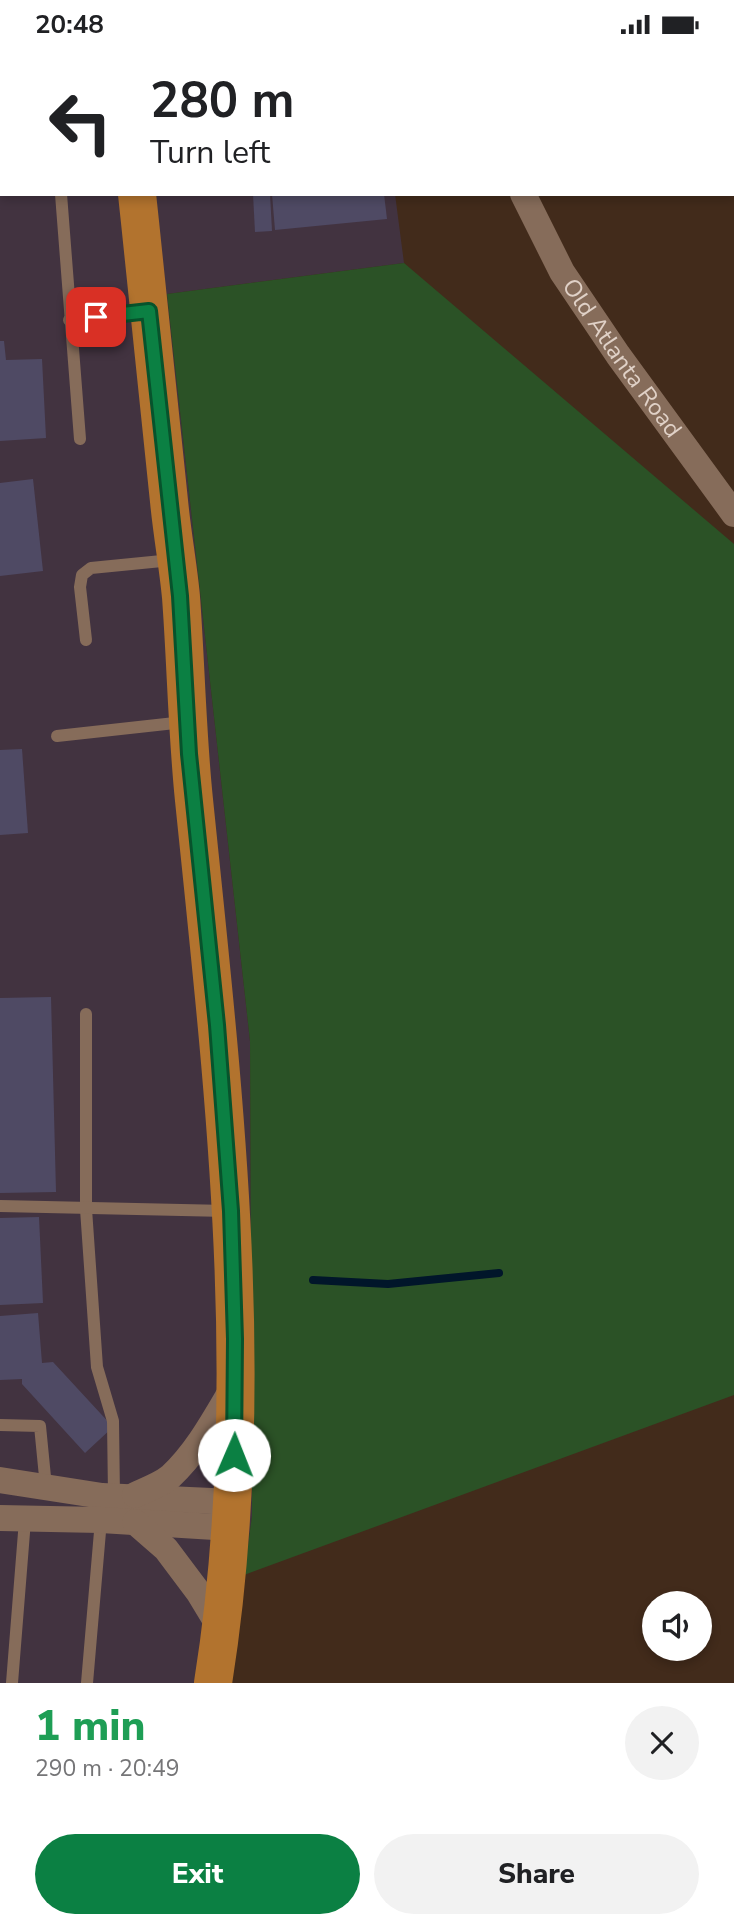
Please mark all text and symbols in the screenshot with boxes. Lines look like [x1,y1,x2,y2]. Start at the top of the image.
text: 20:48 [35,7,104,42]
text: 280 m [150,67,294,134]
icon: left [35,77,126,168]
text: Turn left [150,131,270,174]
street label: Old Atlanta Road [555,272,689,444]
pin [66,287,126,347]
icon: arrive [77,298,115,336]
position arrow [197,1418,271,1492]
map controls [642,1591,712,1661]
button: sound [642,1591,712,1661]
text: 1 min [35,1698,145,1755]
button: close [625,1706,699,1780]
text: 290 m · 20:49 [35,1753,180,1784]
button: Exit [35,1834,360,1914]
button: Share [374,1834,699,1914]

